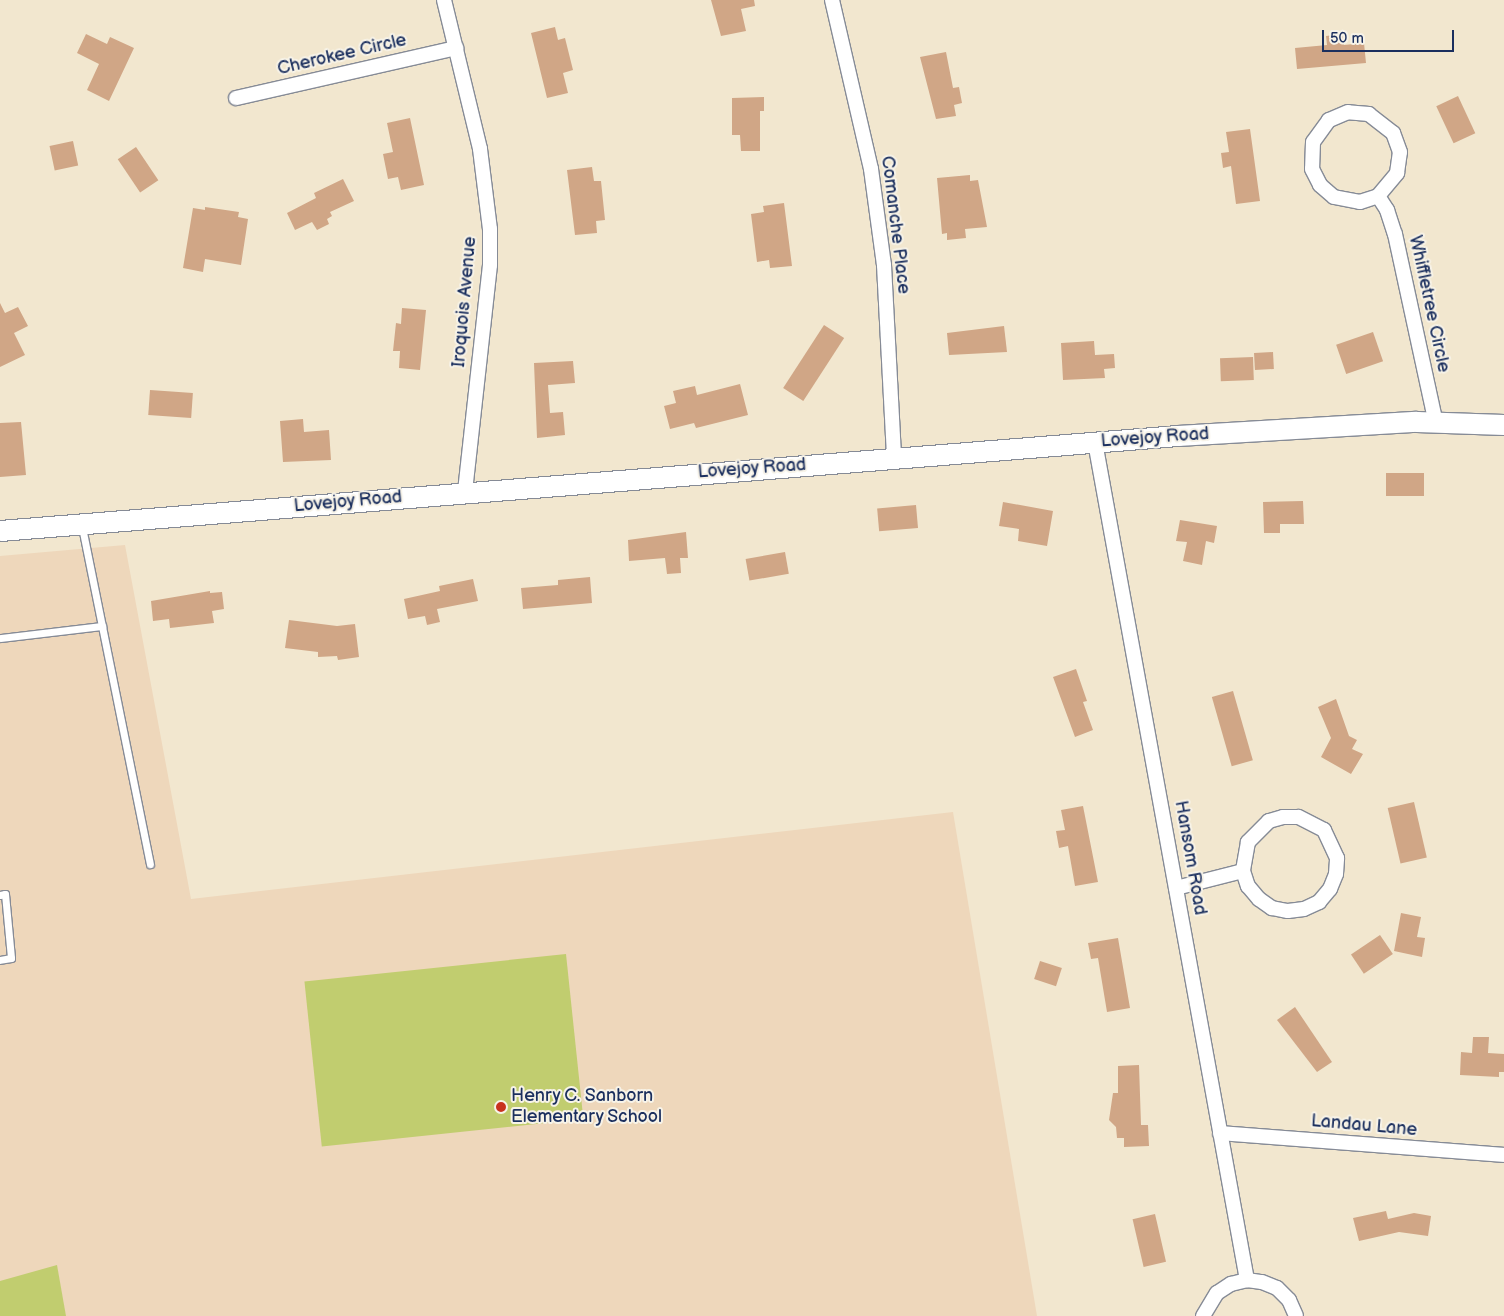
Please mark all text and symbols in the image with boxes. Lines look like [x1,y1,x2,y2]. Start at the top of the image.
scale bar [1324,20,1456,52]
text: 50 m [1330,29,1364,48]
street label: Cherokee Circle [275,30,409,80]
street label: Comanche Place [876,155,914,295]
street label: Whiffletree Circle [1404,234,1454,374]
street label: Iroquois Avenue [449,236,481,368]
street label: Lovejoy Road [1099,423,1211,453]
street label: Lovejoy Road [696,454,808,484]
street label: Lovejoy Road [292,486,404,518]
street label: Hansom Road [1169,799,1211,917]
place label: Henry C. Sanborn Elementary School [511,1086,664,1128]
marker: Henry C. Sanborn Elementary School [495,1101,507,1113]
street label: Landau Lane [1310,1111,1418,1141]

